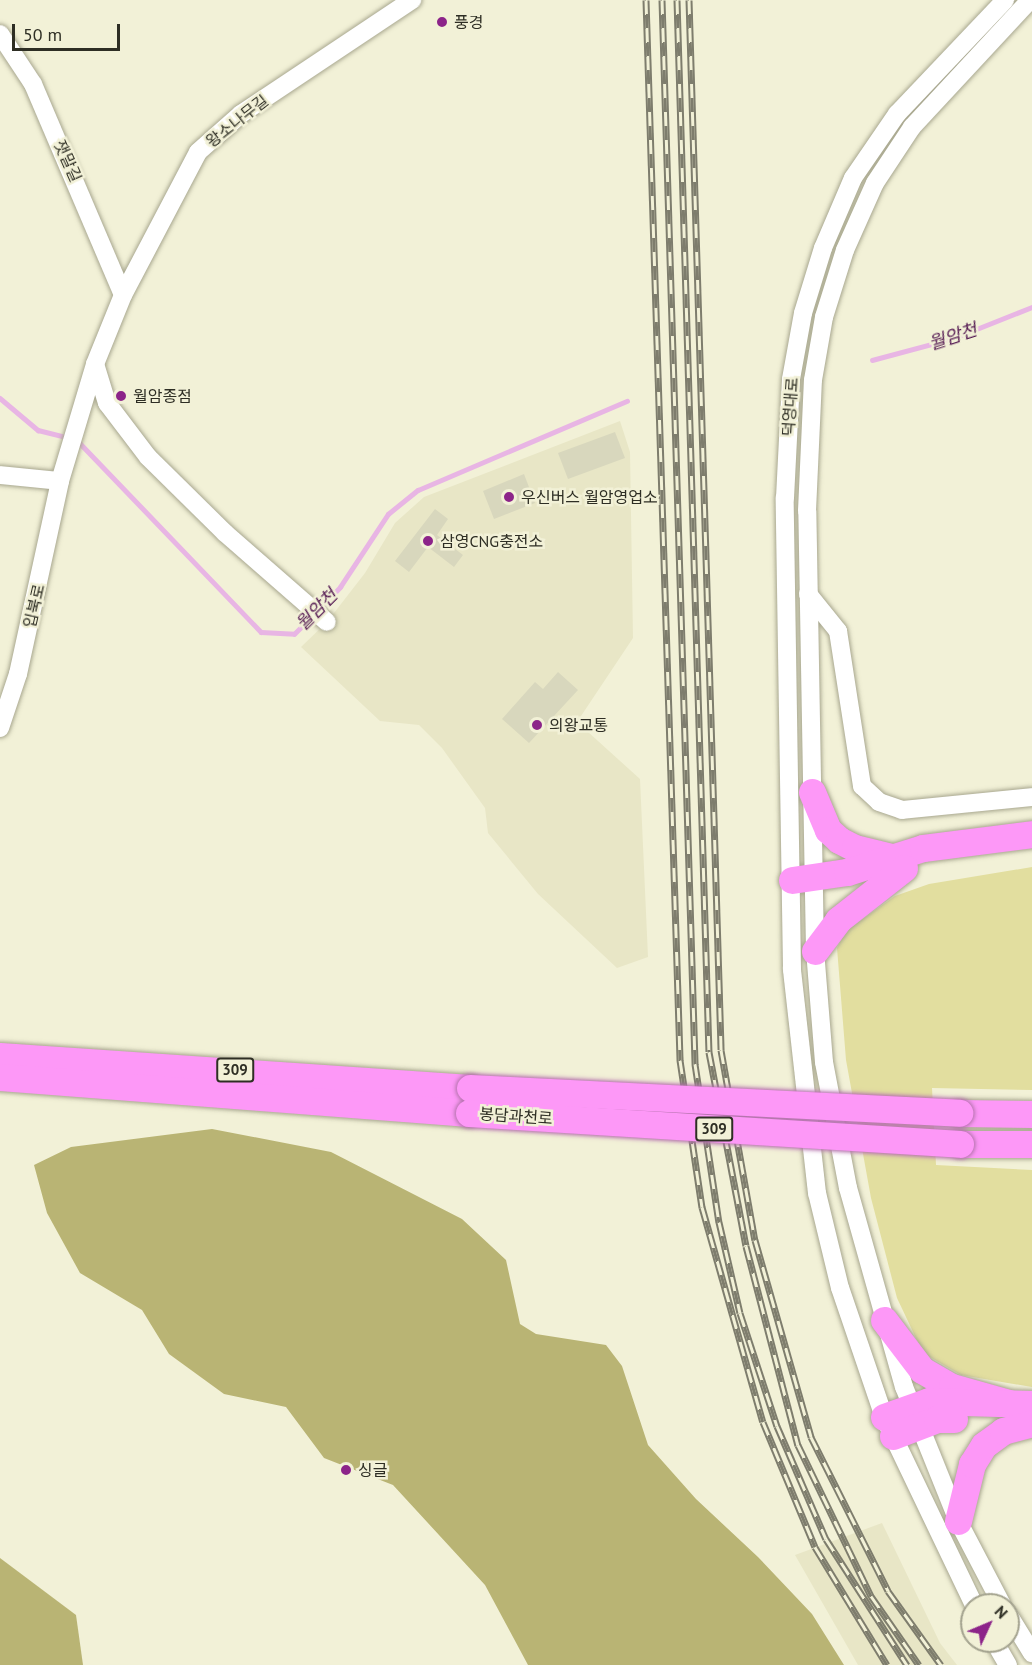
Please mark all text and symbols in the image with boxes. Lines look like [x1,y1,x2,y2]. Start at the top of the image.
scale bar [15,12,123,50]
place label: 풍경 [454,12,483,32]
marker: 풍경 [435,15,449,29]
text: 50 m [23,23,62,46]
street label: 왕소나무길 [202,91,272,151]
street label: 잿말길 [50,137,86,185]
water label: 월암천 [926,319,980,355]
street label: 덕영대로 [778,377,802,437]
place label: 월암종점 [133,386,192,406]
marker: 월암종점 [114,389,128,403]
place label: 우신버스 월암영업소 [521,487,658,507]
marker: 우신버스 월암영업소 [502,490,516,504]
place label: 삼영CNG충전소 [440,531,543,551]
marker: 삼영CNG충전소 [421,534,435,548]
street label: 입북로 [20,582,48,630]
water label: 월암천 [292,585,342,635]
place label: 의왕교통 [549,715,608,735]
marker: 의왕교통 [530,718,544,732]
road number: 309 [216,1058,254,1082]
street label: 봉담과천로 [479,1104,553,1128]
road number: 309 [694,1117,734,1141]
place label: 싱글 [358,1460,387,1480]
marker: 싱글 [339,1463,353,1477]
north arrow [960,1593,1020,1653]
text: N [991,1601,1012,1623]

